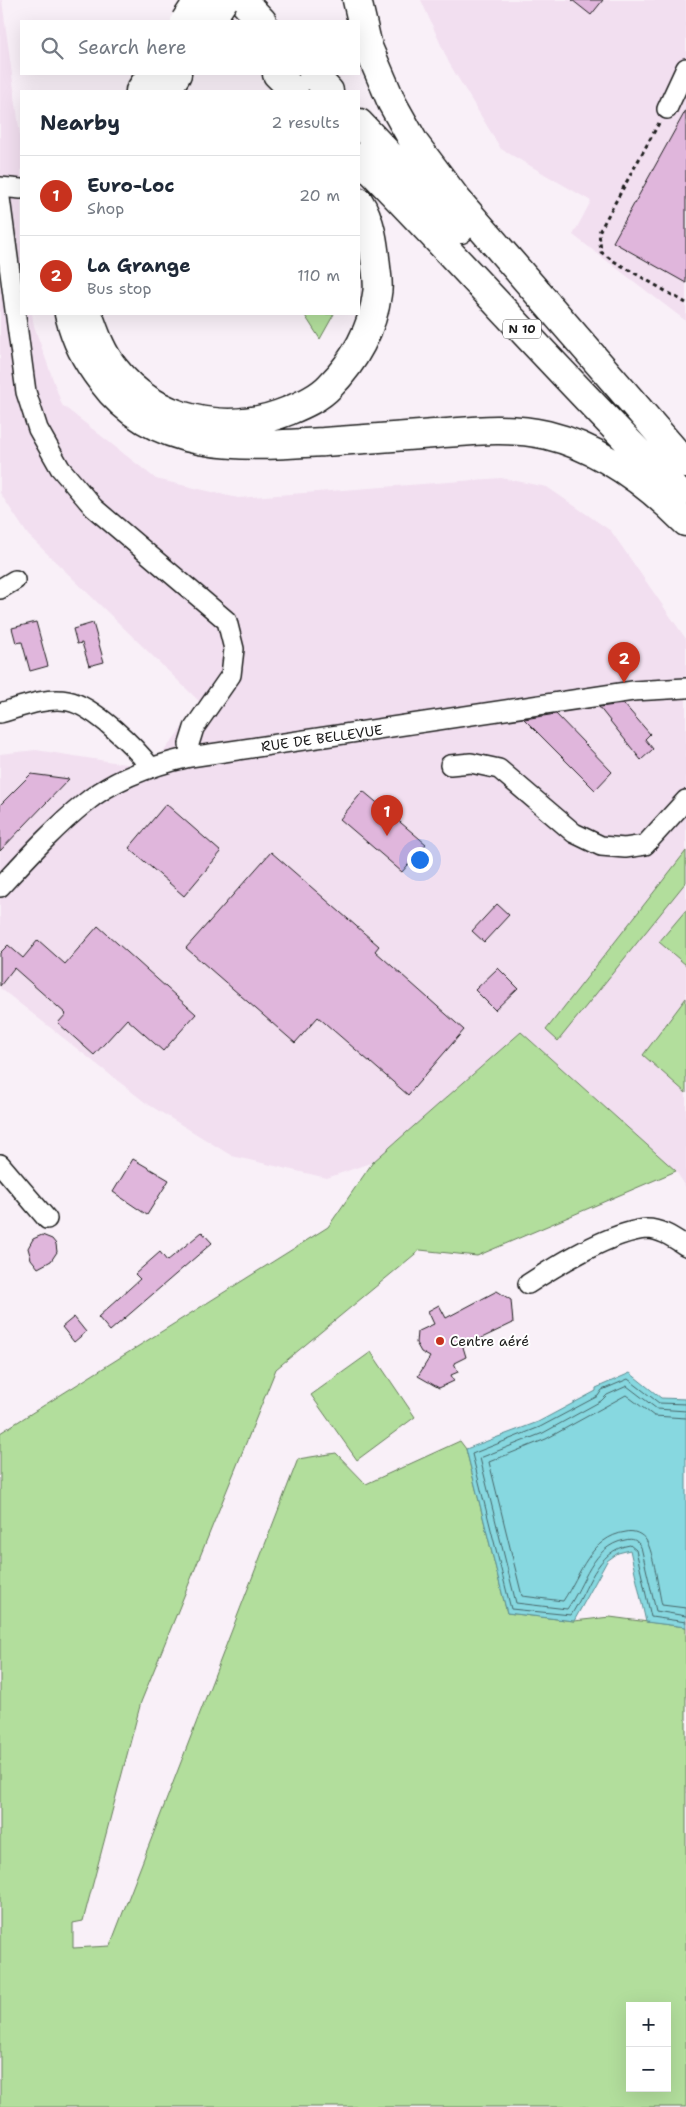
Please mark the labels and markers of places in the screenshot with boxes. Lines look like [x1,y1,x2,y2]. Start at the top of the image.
pin: 2 [608,642,640,683]
pin: 1 [371,795,403,836]
place label: Centre aéré [450,1332,529,1350]
marker: Centre aéré [434,1335,446,1347]

